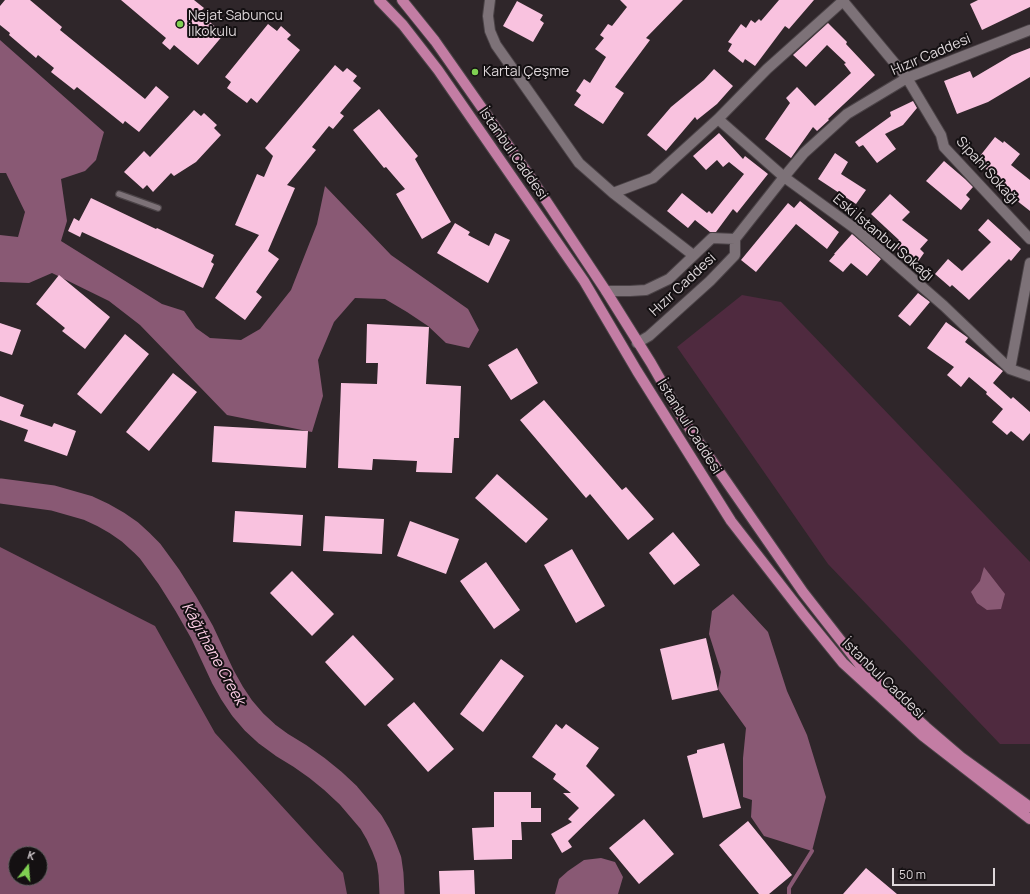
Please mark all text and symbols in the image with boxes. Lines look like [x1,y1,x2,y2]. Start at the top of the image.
place label: Nejat Sabuncu İlkokulu [188,8,283,40]
marker: Nejat Sabuncu İlkokulu [175,19,185,29]
street label: Hızır Caddesi [889,31,973,79]
place label: Kartal Çeşme [483,64,569,80]
marker: Kartal Çeşme [470,67,480,77]
street label: İstanbul Caddesi [475,105,551,203]
street label: Sipahi Sokağı [952,134,1022,208]
street label: Eski İstanbul Sokağı [829,191,937,285]
street label: Hızır Caddesi [646,250,720,320]
street label: İstanbul Caddesi [653,377,725,477]
water label: Kâğıthane Creek [177,600,249,708]
street label: İstanbul Caddesi [838,635,928,723]
north arrow [8,846,48,886]
text: K [26,847,37,863]
scale bar [894,860,997,886]
text: 50 m [899,866,926,883]

